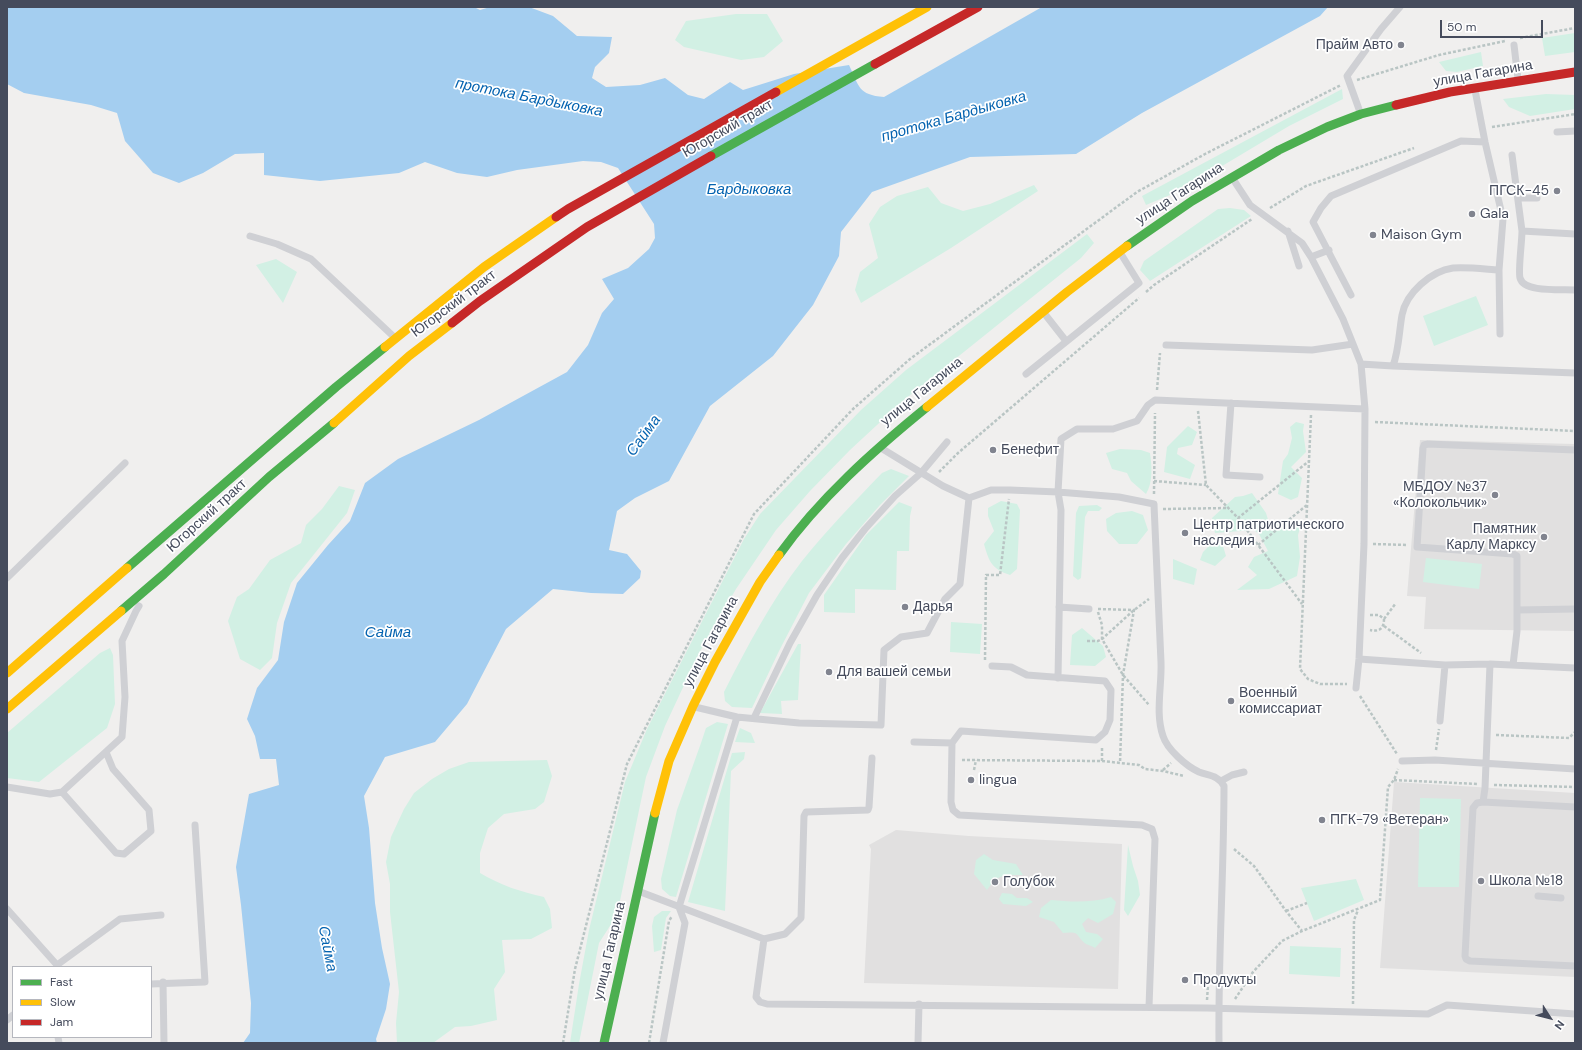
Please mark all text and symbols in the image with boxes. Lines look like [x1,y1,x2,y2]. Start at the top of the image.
scale bar [1442,12,1545,38]
text: 50 m [1447,19,1476,35]
place label: Прайм Авто [1316,37,1393,53]
marker: Прайм Авто [1396,40,1406,50]
street label: улица Гагарина [1432,57,1534,91]
water label: протока Бардыковка [454,75,604,121]
water label: протока Бардыковка [880,88,1028,146]
street label: Югорский тракт [680,96,776,162]
street label: улица Гагарина [1133,160,1227,228]
water label: Бардыковка [707,181,791,199]
place label: ПГСК-45 [1489,183,1549,199]
marker: ПГСК-45 [1552,186,1562,196]
place label: Gala [1480,206,1509,222]
marker: Gala [1467,209,1477,219]
place label: Maison Gym [1381,227,1462,243]
marker: Maison Gym [1368,230,1378,240]
street label: Югорский тракт [408,267,500,341]
street label: улица Гагарина [878,354,966,430]
water label: Сайма [623,412,665,460]
place label: Бенефит [1001,442,1059,458]
marker: Бенефит [988,445,998,455]
street label: Югорский тракт [164,476,250,556]
place label: МБДОУ №37 «Колокольчик» [1393,479,1487,512]
marker: МБДОУ №37 «Колокольчик» [1490,490,1500,500]
place label: Центр патриотического наследия [1193,517,1344,550]
place label: Памятник Карлу Марксу [1446,521,1536,554]
marker: Центр патриотического наследия [1180,528,1190,538]
marker: Памятник Карлу Марксу [1539,532,1549,542]
street label: улица Гагарина [680,594,742,690]
place label: Дарья [913,599,953,615]
marker: Дарья [900,602,910,612]
water label: Сайма [365,624,411,642]
place label: Для вашей семьи [837,664,951,680]
marker: Для вашей семьи [824,667,834,677]
place label: Военный комиссариат [1239,685,1322,718]
marker: Военный комиссариат [1226,696,1236,706]
place label: lingua [979,772,1017,788]
marker: lingua [966,775,976,785]
place label: ПГК-79 «Ветеран» [1330,812,1449,828]
marker: ПГК-79 «Ветеран» [1317,815,1327,825]
place label: Школа №18 [1489,873,1563,889]
place label: Голубок [1003,874,1054,890]
marker: Школа №18 [1476,876,1486,886]
marker: Голубок [990,877,1000,887]
street label: улица Гагарина [591,900,629,1002]
water label: Сайма [314,925,340,973]
legend [12,966,152,1038]
place label: Продукты [1193,972,1256,988]
text: Fast [50,974,73,990]
marker: Продукты [1180,975,1190,985]
text: Slow [50,994,76,1010]
north arrow [1530,998,1570,1038]
text: Jam [50,1014,73,1030]
text: N [1552,1018,1568,1032]

